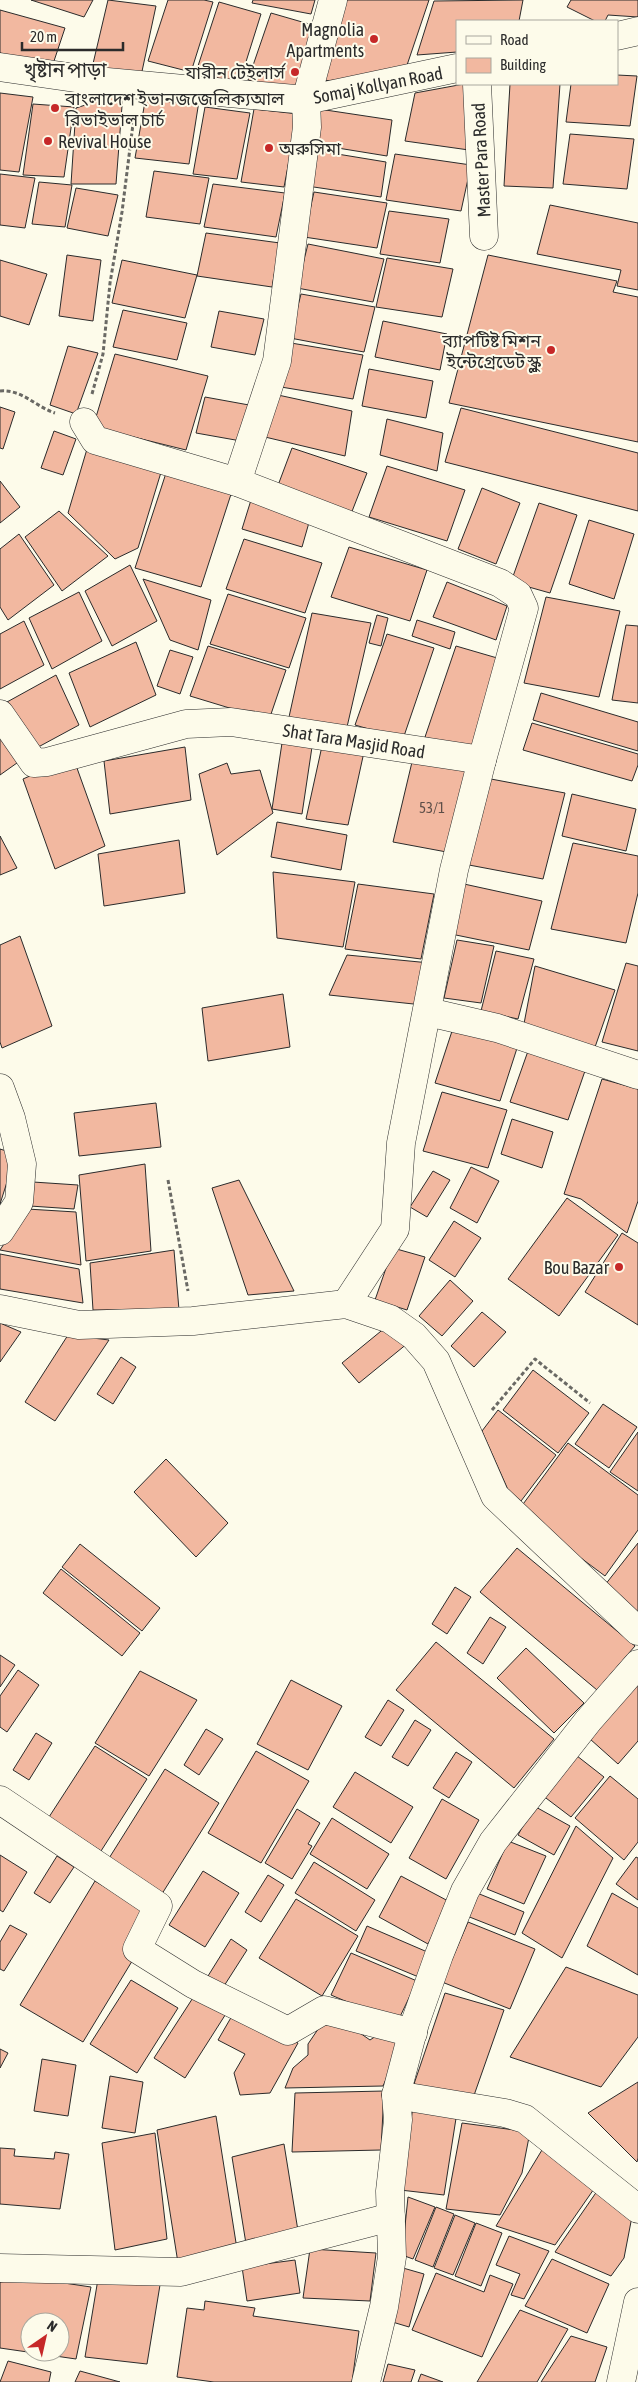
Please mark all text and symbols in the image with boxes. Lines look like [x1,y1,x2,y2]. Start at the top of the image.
place label: Magnolia Apartments [287,19,364,61]
scale bar [22,20,124,52]
legend [456,20,618,85]
text: 20 m [30,28,57,45]
text: Road [500,31,529,48]
marker: Magnolia Apartments [368,33,380,45]
text: Building [500,56,546,73]
district label: খৃষ্টান পাড়া [23,58,107,83]
place label: যারীন টেইলার্স [184,62,287,83]
street label: Somaj Kollyan Road [312,62,444,108]
marker: যারীন টেইলার্স [289,66,301,78]
place label: বাংলাদেশ ইভানজজেলিক্যআল রিভাইভাল চার্চ [64,88,285,130]
marker: বাংলাদেশ ইভানজজেলিক্যআল রিভাইভাল চার্চ [49,102,61,114]
street label: Master Para Road [468,102,494,218]
place label: Revival House [58,131,152,152]
marker: Revival House [42,135,54,147]
place label: অরুসিমা [278,138,341,159]
marker: অরুসিমা [263,142,275,154]
place label: ব্যাপটিষ্ট মিশন ইন্টেগ্রেডেট স্কুল [441,330,542,373]
marker: ব্যাপটিষ্ট মিশন ইন্টেগ্রেডেট স্কুল [545,344,557,356]
street label: Shat Tara Masjid Road [281,719,427,763]
house number: 53/1 [419,799,445,816]
place label: Bou Bazar [544,1257,610,1278]
marker: Bou Bazar [613,1261,625,1273]
north arrow [20,2312,70,2362]
text: N [44,2317,60,2335]

